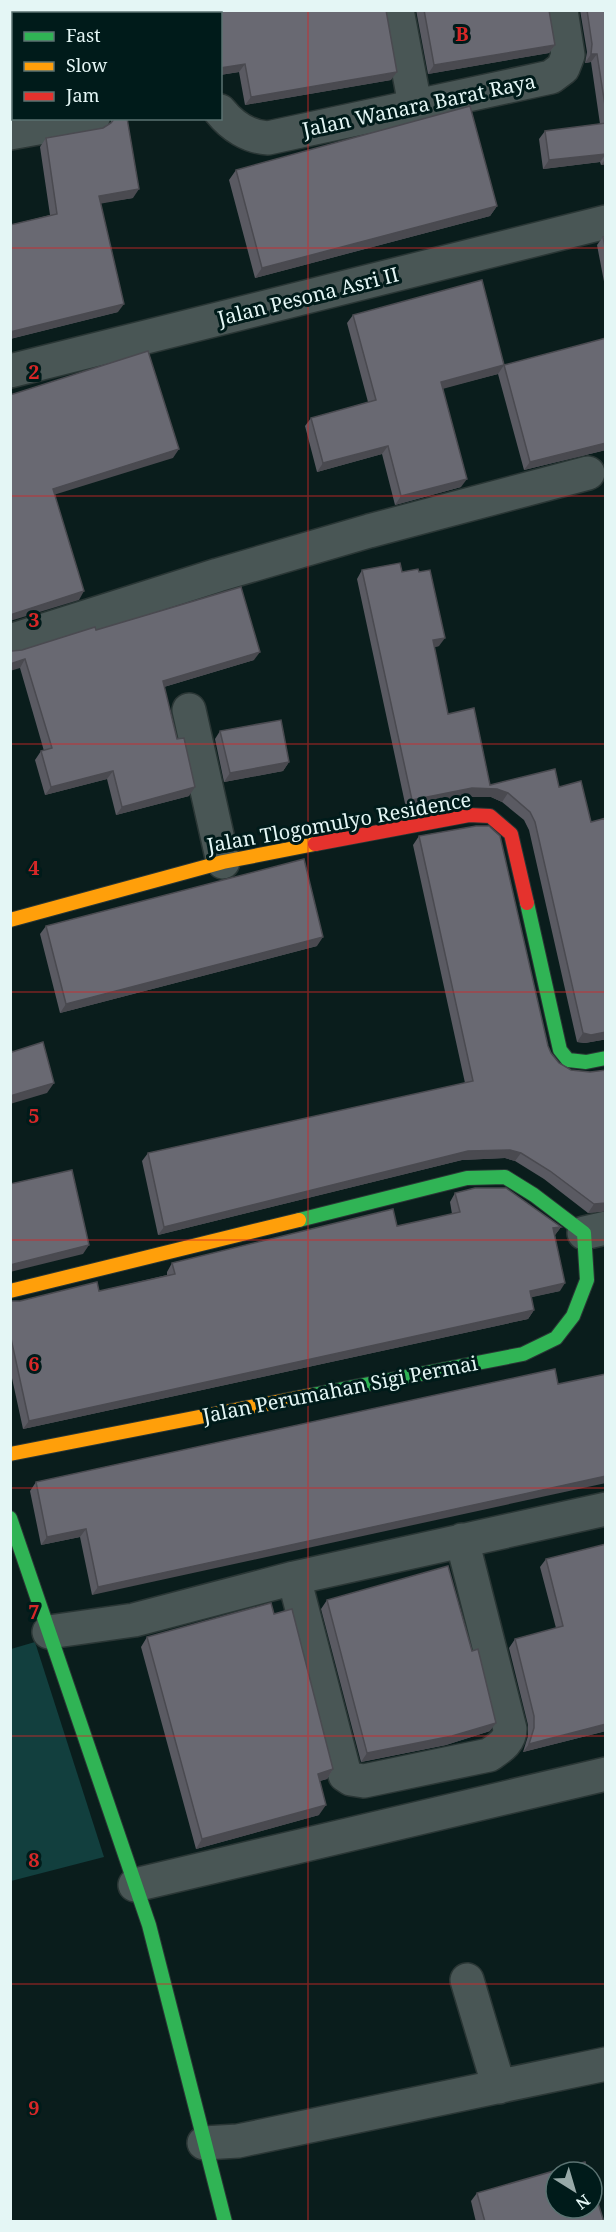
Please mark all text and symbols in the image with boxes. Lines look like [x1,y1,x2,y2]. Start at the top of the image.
legend [12,12,222,120]
text: B [455,20,469,47]
text: Fast [66,23,101,47]
text: Slow [66,53,108,77]
street label: Jalan Wanara Barat Raya [299,67,538,143]
text: Jam [65,83,100,107]
street label: Jalan Pesona Asri II [214,260,401,332]
text: 2 [28,358,40,385]
text: 3 [28,606,40,633]
street label: Jalan Tlogomulyo Residence [204,785,473,859]
text: 4 [28,854,40,881]
text: 5 [28,1102,40,1129]
street label: Jalan Perumahan Sigi Permai [199,1349,480,1429]
text: 6 [28,1350,40,1377]
text: 7 [28,1598,40,1625]
text: 8 [28,1846,40,1873]
text: 9 [28,2094,40,2121]
north arrow [544,2160,604,2220]
text: N [571,2189,595,2215]

